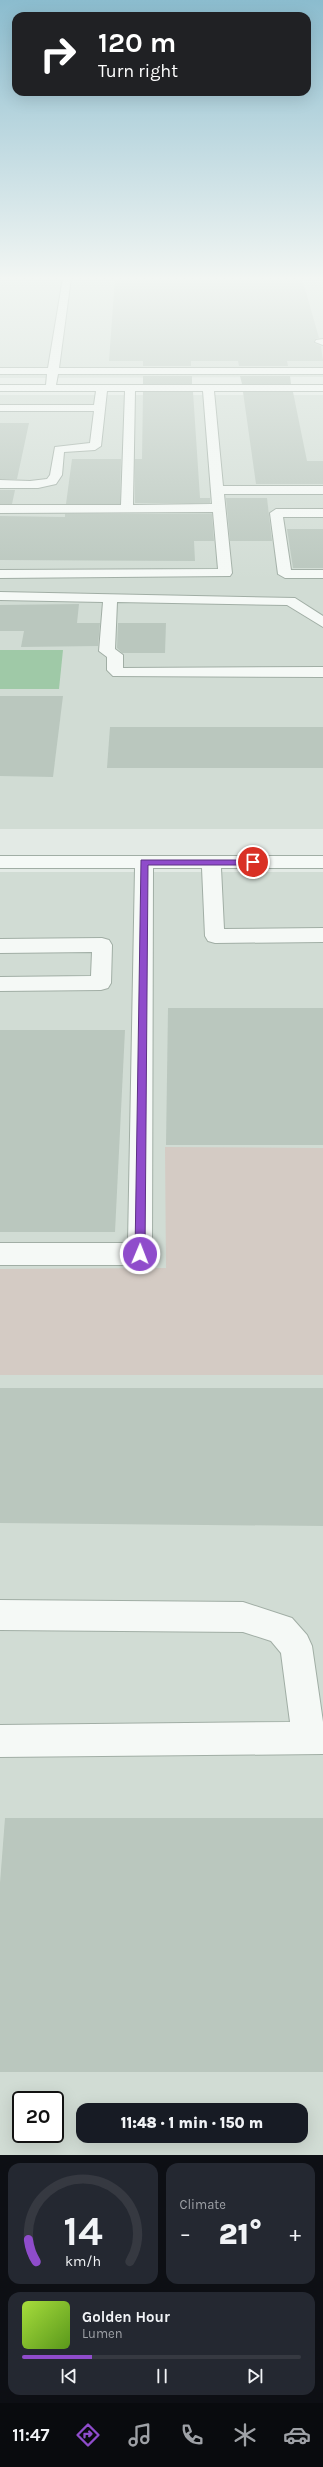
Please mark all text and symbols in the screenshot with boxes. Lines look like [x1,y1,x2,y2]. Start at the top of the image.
text: 120 m [98,26,176,59]
icon: right [32,28,84,80]
text: Turn right [98,60,178,82]
pin [236,845,270,879]
icon: arrive [242,851,264,873]
position arrow [119,1233,161,1275]
speed limit sign: 20 [12,2091,64,2143]
text: 11:48 · 1 min · 150 m [121,2114,263,2132]
text: Climate [180,2197,226,2212]
text: 14 [63,2206,103,2254]
text: 21° [218,2216,262,2252]
text: − [180,2221,191,2247]
text: + [289,2221,301,2247]
text: km/h [65,2252,101,2269]
text: Golden Hour [82,2308,170,2326]
text: Lumen [82,2326,123,2341]
icon: previous [58,2365,80,2387]
icon: pause [151,2365,173,2387]
icon: next [244,2365,266,2387]
icon: directions [74,2421,102,2449]
icon: music [126,2421,154,2449]
icon: phone [178,2421,206,2449]
icon: climate [231,2421,259,2449]
icon: car [283,2421,311,2449]
text: 11:47 [12,2424,49,2446]

